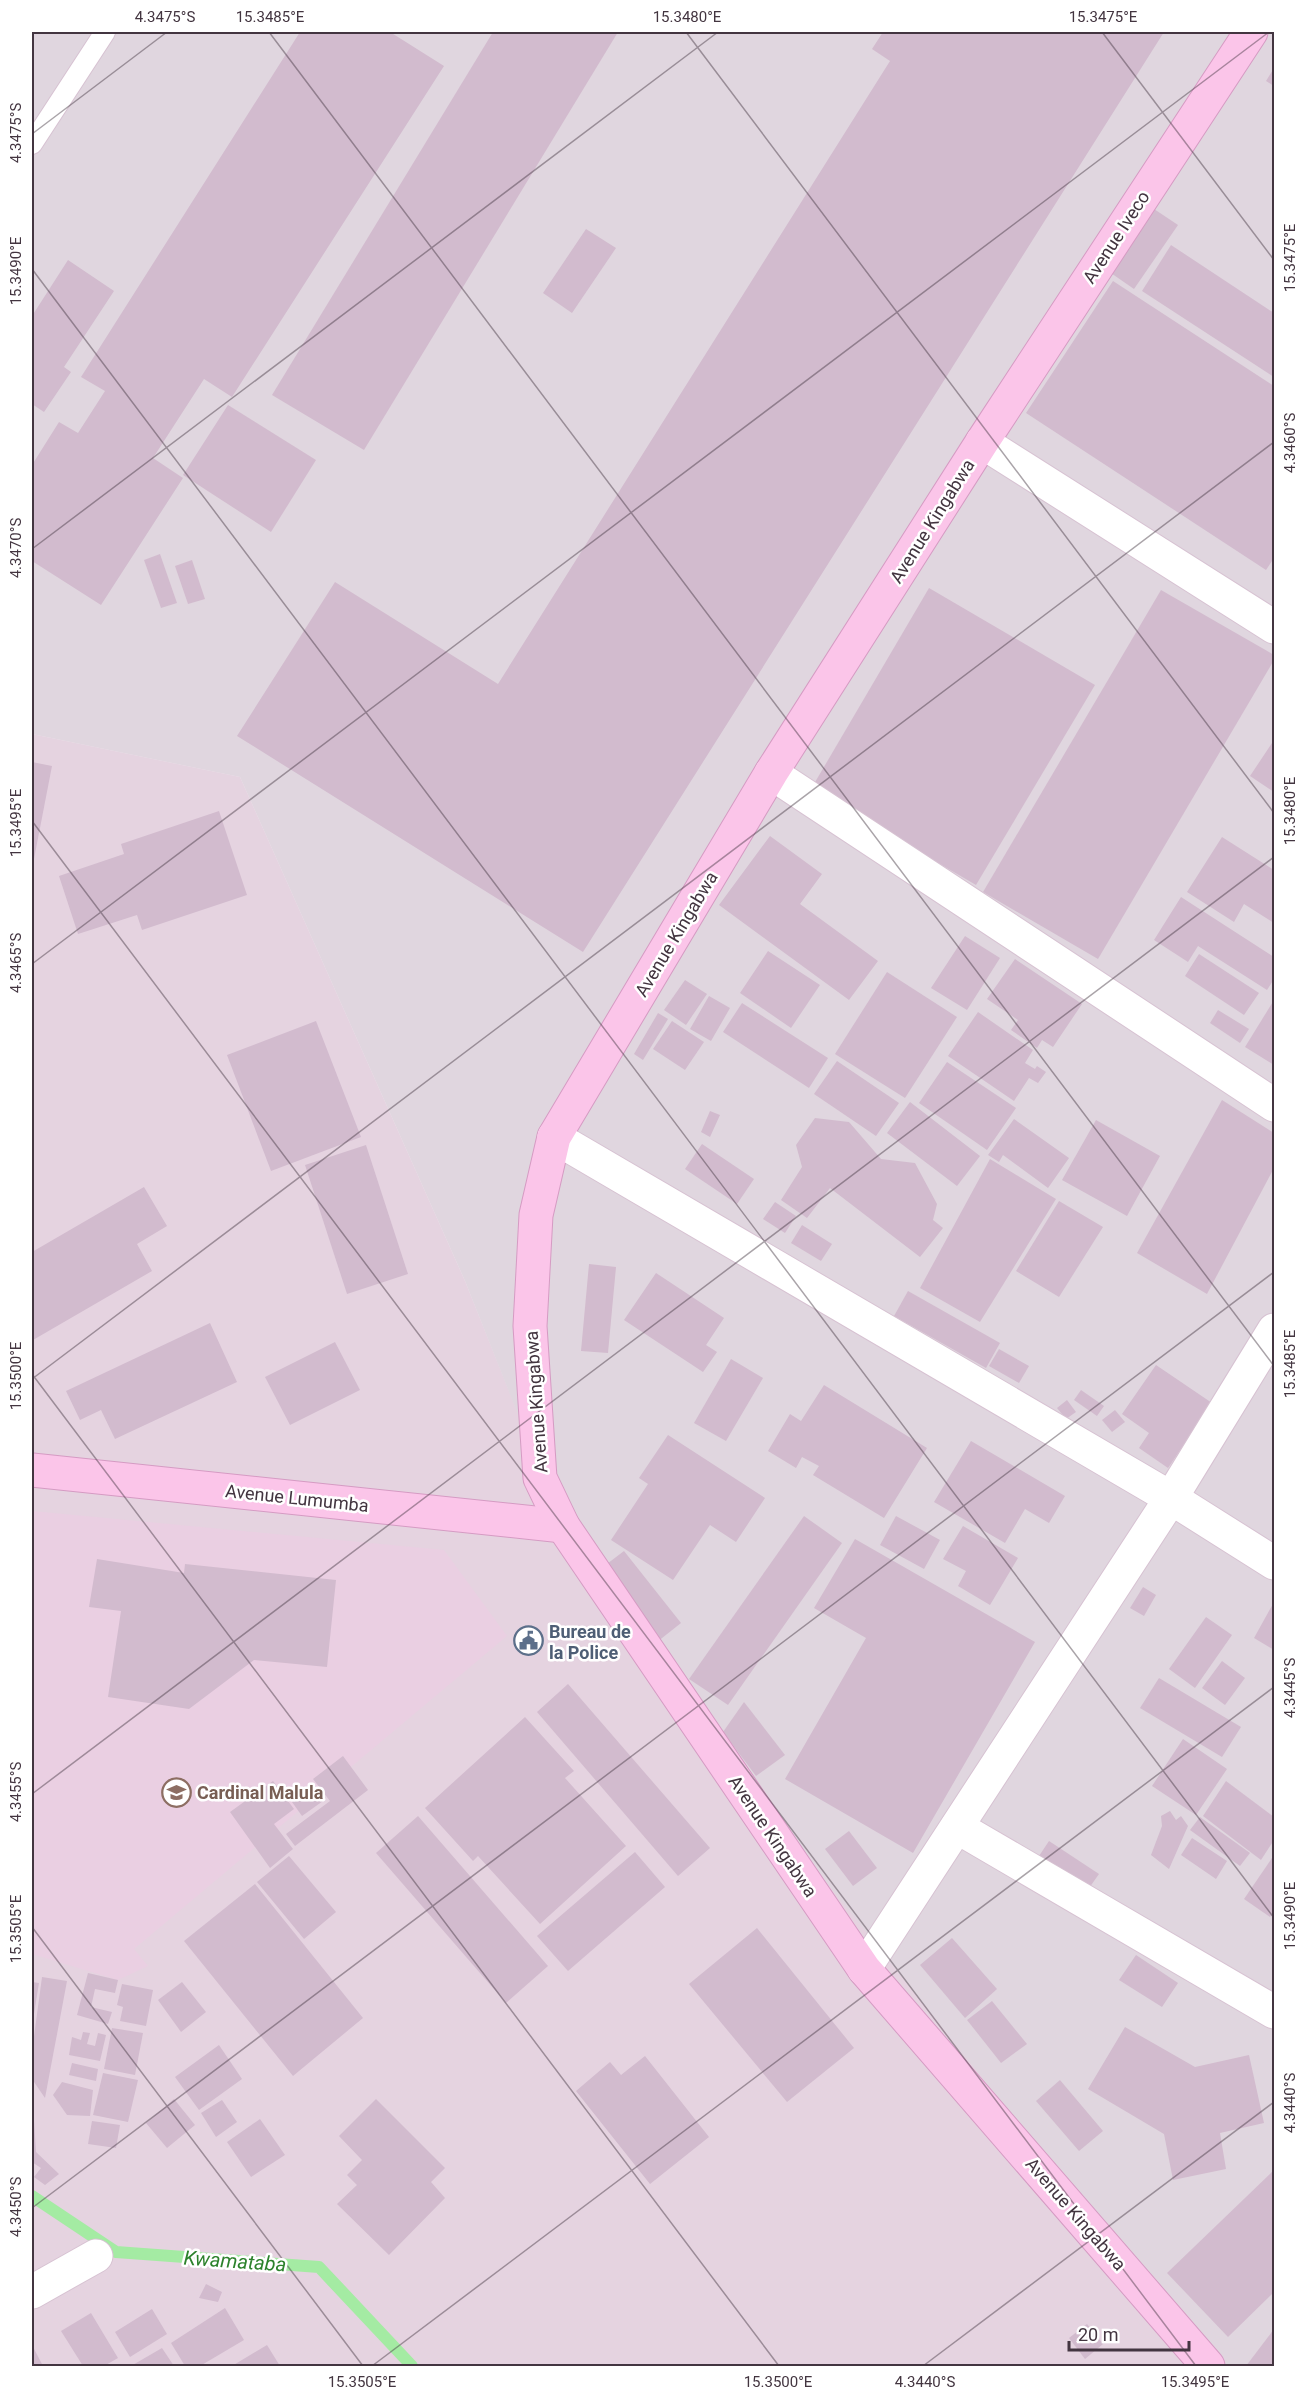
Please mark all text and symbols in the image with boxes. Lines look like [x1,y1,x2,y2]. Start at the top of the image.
text: 4.3475°S [135,8,195,26]
text: 15.3485°E [236,8,305,26]
text: 15.3480°E [653,8,722,26]
text: 15.3475°E [1069,8,1138,26]
text: 4.3475°S [7,103,25,163]
street label: Avenue Iveco [1078,187,1154,287]
text: 15.3475°E [1281,223,1299,292]
text: 15.3490°E [7,236,25,305]
text: 4.3460°S [1281,413,1299,473]
street label: Avenue Kingabwa [885,455,979,587]
text: 4.3470°S [7,518,25,578]
text: 15.3480°E [1281,776,1299,845]
text: 15.3495°E [7,788,25,857]
street label: Avenue Kingabwa [630,868,722,1000]
text: 4.3465°S [7,933,25,993]
text: 15.3485°E [1281,1329,1299,1398]
street label: Avenue Kingabwa [521,1330,551,1474]
text: 15.3500°E [7,1341,25,1410]
street label: Avenue Lumumba [224,1480,370,1516]
place label: Bureau de la Police [549,1621,631,1663]
public building icon: Bureau de la Police [512,1625,544,1657]
text: 4.3445°S [1281,1658,1299,1718]
text: 4.3455°S [7,1762,25,1822]
street label: Avenue Kingabwa [725,1771,821,1901]
school or university icon: Cardinal Malula [160,1776,192,1808]
place label: Cardinal Malula [197,1782,324,1803]
text: 15.3490°E [1281,1881,1299,1950]
text: 15.3505°E [7,1894,25,1963]
text: 4.3440°S [1281,2073,1299,2133]
street label: Avenue Kingabwa [1021,2153,1131,2275]
text: 4.3450°S [7,2177,25,2237]
water label: Kwamataba [183,2245,287,2277]
scale bar [1069,2314,1189,2352]
text: 20 m [1078,2324,1118,2345]
text: 15.3505°E [328,2373,397,2391]
text: 15.3500°E [744,2373,813,2391]
text: 4.3440°S [895,2373,955,2391]
text: 15.3495°E [1161,2373,1230,2391]

